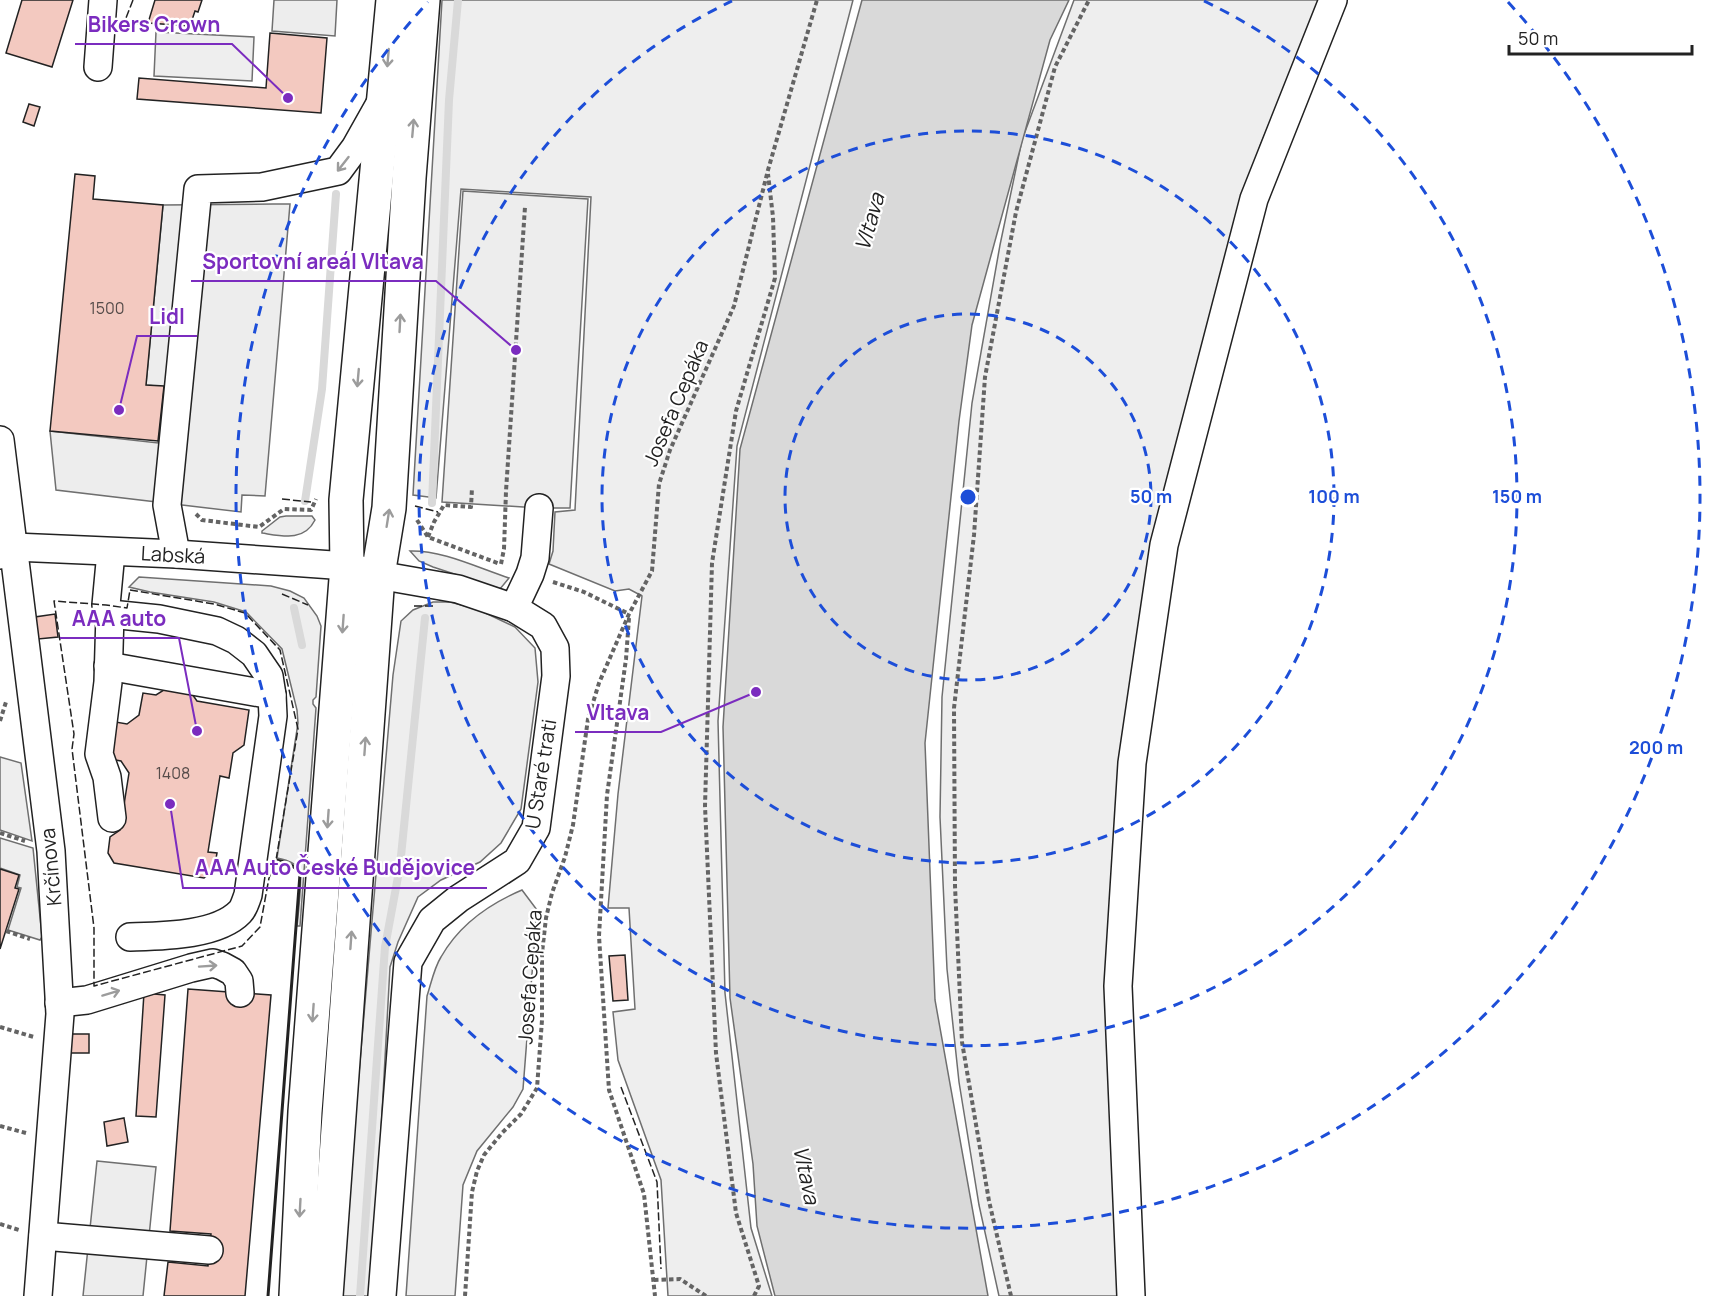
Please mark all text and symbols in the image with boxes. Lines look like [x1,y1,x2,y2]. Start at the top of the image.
callout: Bikers Crown [75,5,232,44]
text: Bikers Crown [88,10,220,38]
scale bar [1509,18,1692,56]
text: 50 m [1518,26,1558,50]
one-way arrow [382,48,393,68]
one-way arrow [408,119,419,139]
one-way arrow [337,155,350,171]
water label: Vltava [848,188,891,254]
callout: Sportovní areál Vltava [191,242,436,281]
text: Sportovní areál Vltava [202,247,424,275]
house number: 1500 [90,297,125,319]
callout: Lidl [137,297,197,336]
text: Lidl [149,302,185,330]
one-way arrow [395,314,406,334]
street label: Josefa Cepáka [637,335,714,470]
one-way arrow [352,367,363,387]
text: 50 m [1130,484,1172,508]
text: 100 m [1308,484,1360,508]
text: 150 m [1492,484,1542,508]
centre of rings [958,487,978,507]
one-way arrow [382,508,393,528]
street label: Labská [140,539,206,570]
callout: AAA auto [60,599,179,638]
text: AAA auto [72,604,166,632]
one-way arrow [337,614,348,634]
callout: Vltava [575,693,661,732]
text: Vltava [587,698,649,726]
street label: U Staré trati [518,717,563,831]
text: 200 m [1629,735,1683,759]
one-way arrow [360,736,371,756]
house number: 1408 [156,762,190,784]
one-way arrow [322,808,333,828]
street label: Krčínova [34,827,67,907]
callout: AAA Auto České Budějovice [183,849,487,888]
text: AAA Auto České Budějovice [195,853,475,881]
street label: Josefa Cepáka [511,909,548,1045]
one-way arrow [346,931,357,951]
one-way arrow [198,960,218,971]
one-way arrow [101,987,120,998]
one-way arrow [307,1003,318,1022]
water label: Vltava [787,1143,827,1208]
one-way arrow [295,1197,306,1217]

